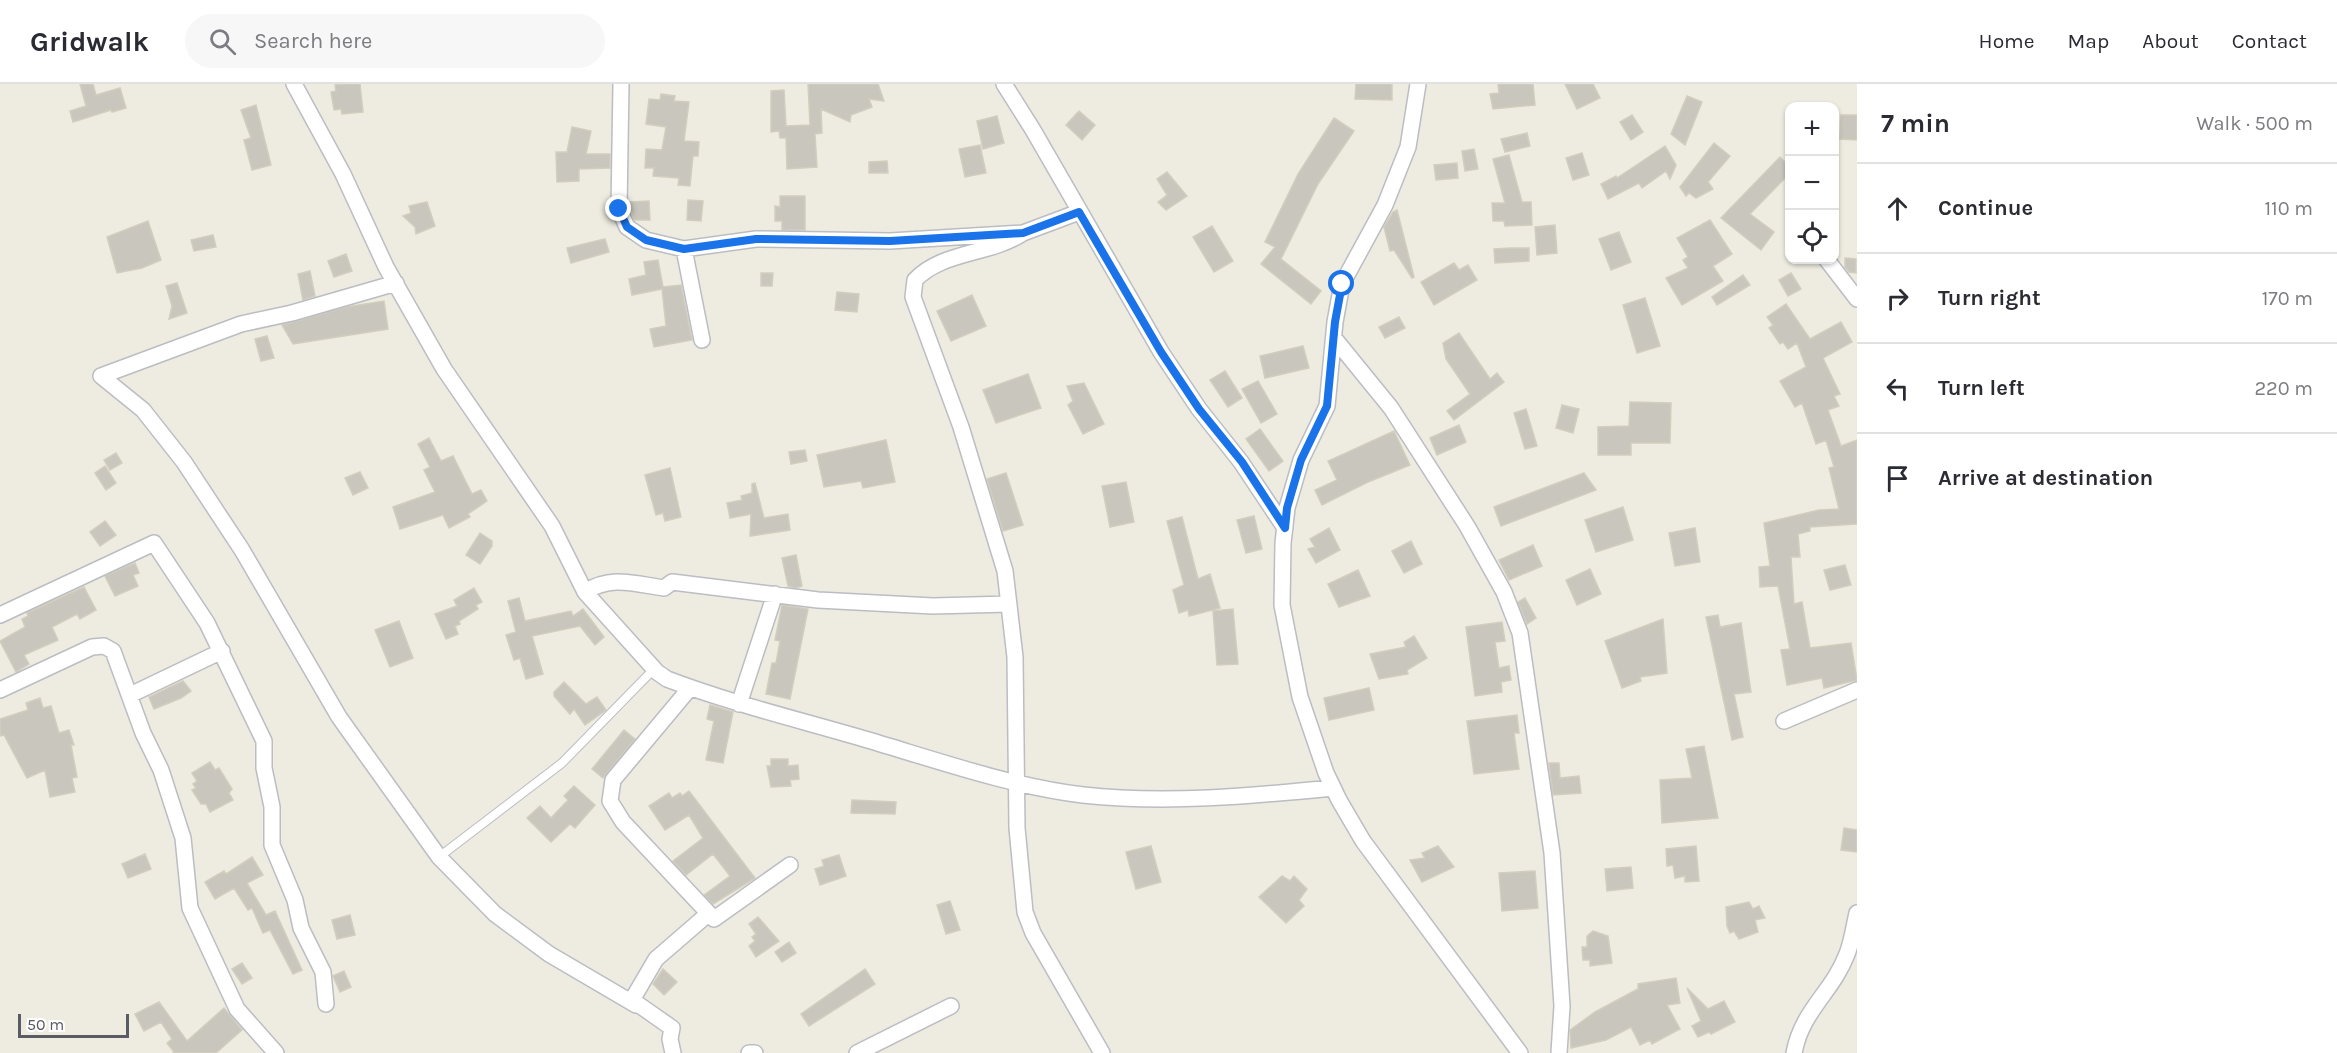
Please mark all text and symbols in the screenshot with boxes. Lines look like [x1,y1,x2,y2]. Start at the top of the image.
search box [185,14,605,68]
text: Gridwalk [30,25,149,58]
icon: search [206,25,239,58]
text: Search here [254,28,372,54]
text: Home [1979,29,2035,53]
text: Map [2068,29,2109,53]
text: About [2142,29,2199,53]
text: Contact [2232,29,2307,53]
map controls [1785,102,1839,264]
button: + [1785,102,1839,156]
text: 7 min [1881,108,1950,139]
text: Walk · 500 m [2196,112,2313,135]
button: − [1785,156,1839,210]
icon: ahead [1881,192,1914,225]
route end [605,195,631,221]
text: Continue [1938,195,2033,221]
text: 110 m [2264,197,2313,220]
button: locate [1785,210,1839,264]
route start [1328,270,1354,296]
icon: right [1881,282,1914,315]
text: Turn right [1938,285,2041,311]
text: 170 m [2262,287,2313,310]
icon: left [1881,372,1914,405]
text: Turn left [1938,375,2025,401]
text: 220 m [2254,377,2313,400]
icon: arrive [1881,462,1914,495]
text: Arrive at destination [1938,465,2153,491]
scale bar [18,1011,129,1038]
text: 50 m [27,1015,64,1034]

